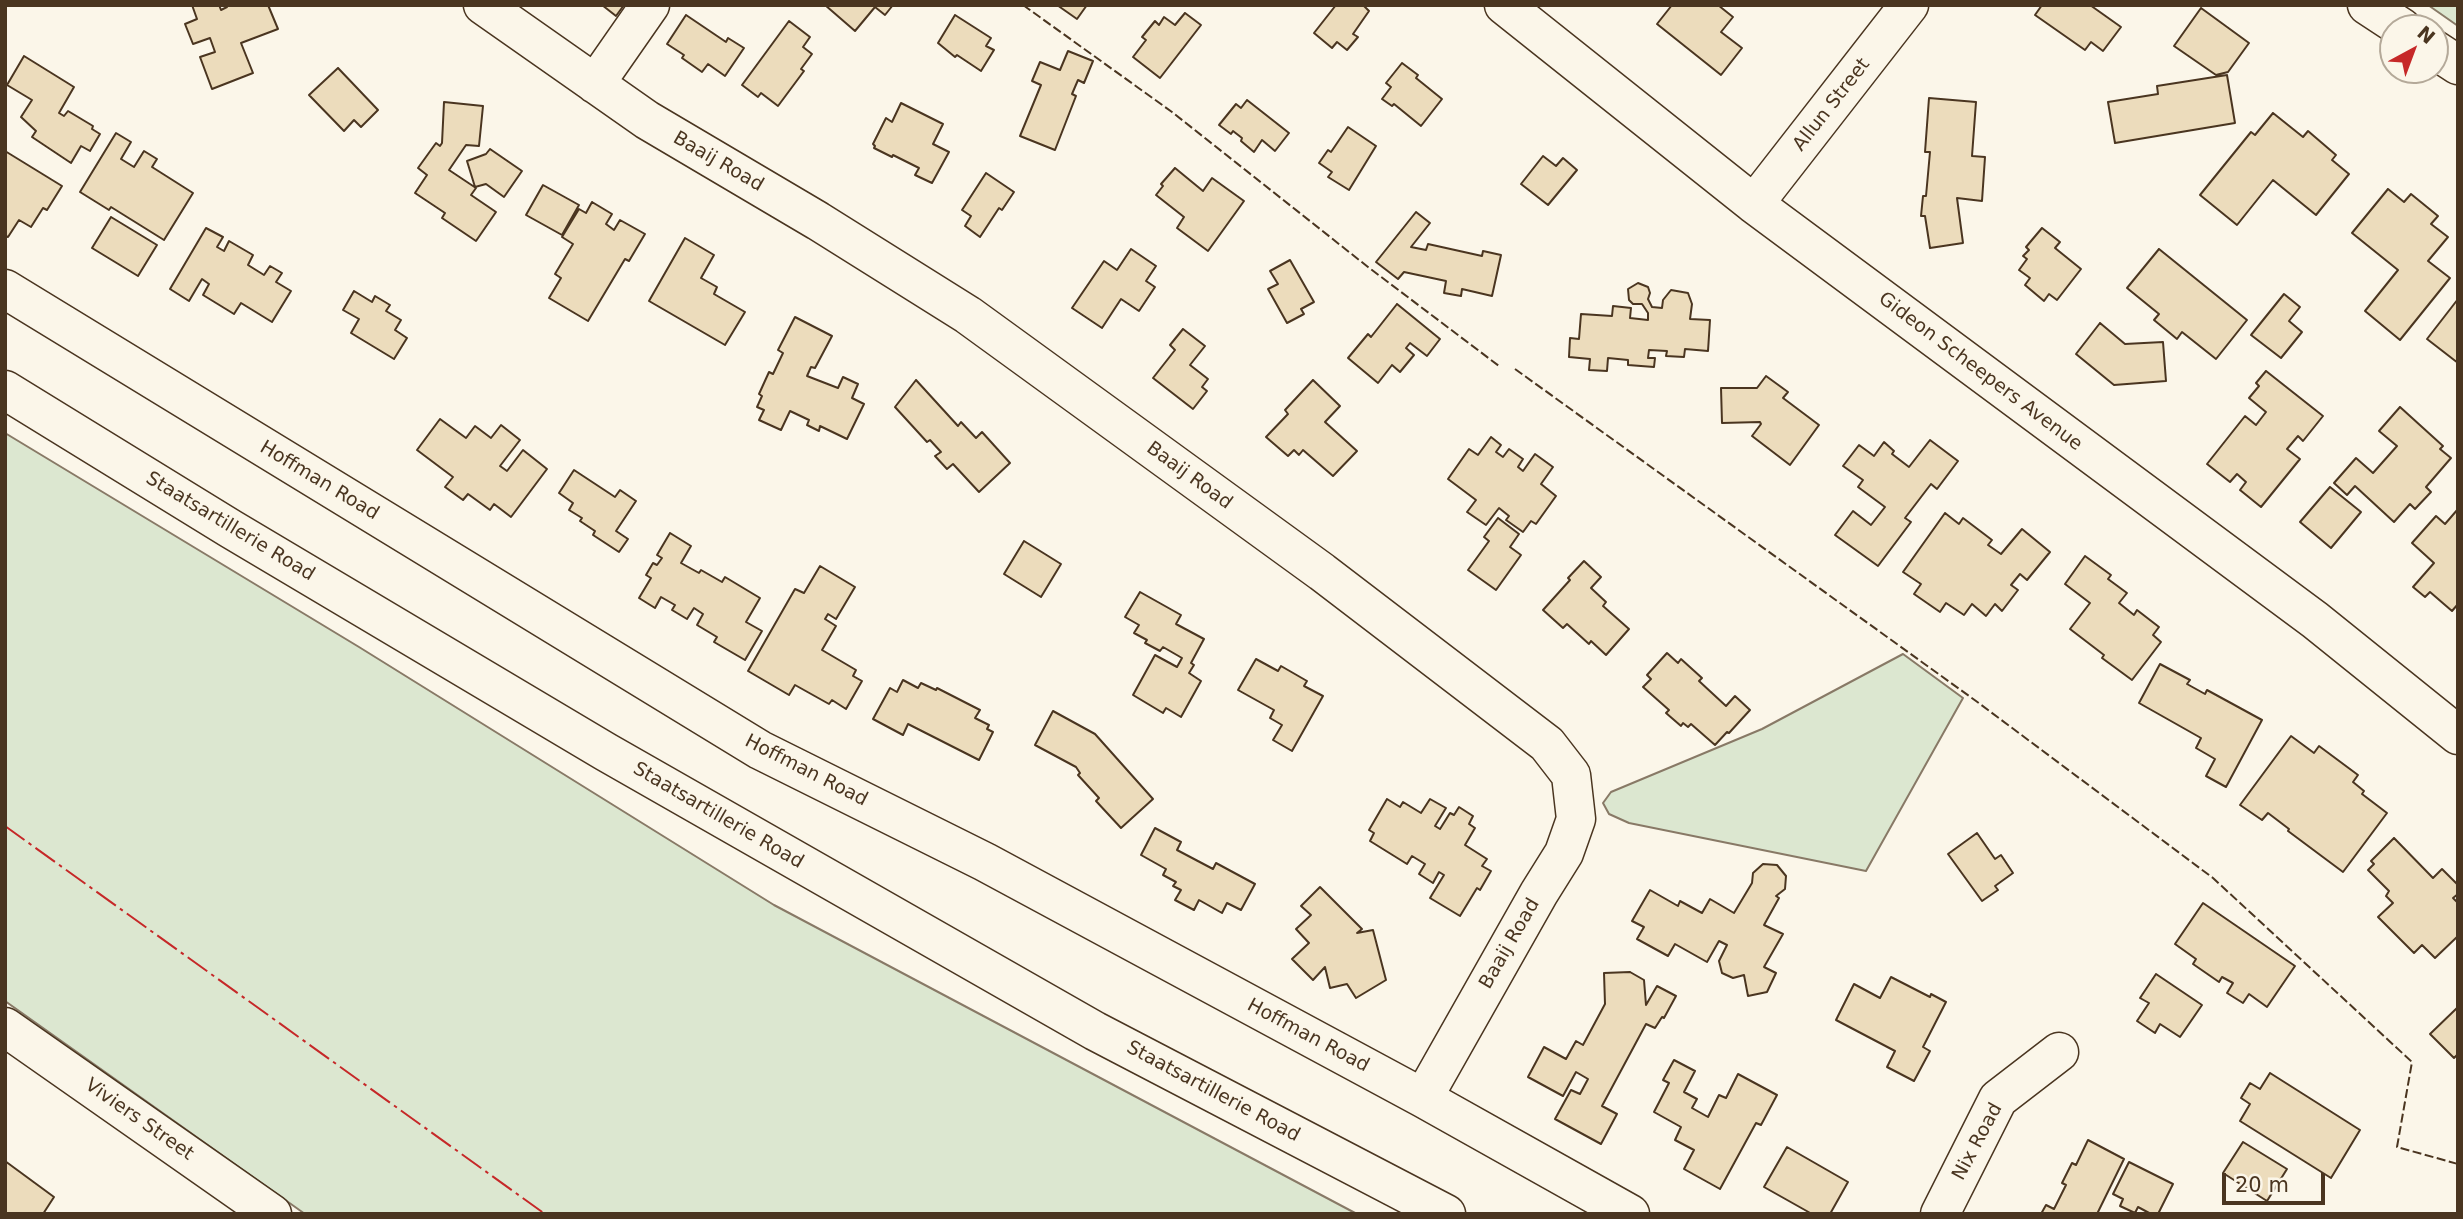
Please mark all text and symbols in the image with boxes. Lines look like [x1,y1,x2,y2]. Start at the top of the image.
north arrow [2379,14,2449,84]
text: N [2413,21,2440,48]
street label: Allun Street [1789,54,1875,156]
street label: Baaij Road [669,127,767,197]
street label: Gideon Scheepers Avenue [1874,288,2086,456]
street label: Hoffman Road [255,436,383,526]
street label: Baaij Road [1142,437,1236,515]
street label: Staatsartillerie Road [141,468,319,586]
street label: Hoffman Road [741,730,871,812]
street label: Staatsartillerie Road [629,758,807,874]
street label: Baaij Road [1475,895,1545,993]
street label: Hoffman Road [1243,994,1373,1078]
street label: Staatsartillerie Road [1122,1037,1304,1147]
street label: Viviers Street [80,1074,198,1166]
street label: Nix Road [1948,1099,2008,1185]
scale bar [2225,1160,2328,1204]
text: 20 m [2235,1173,2289,1197]

